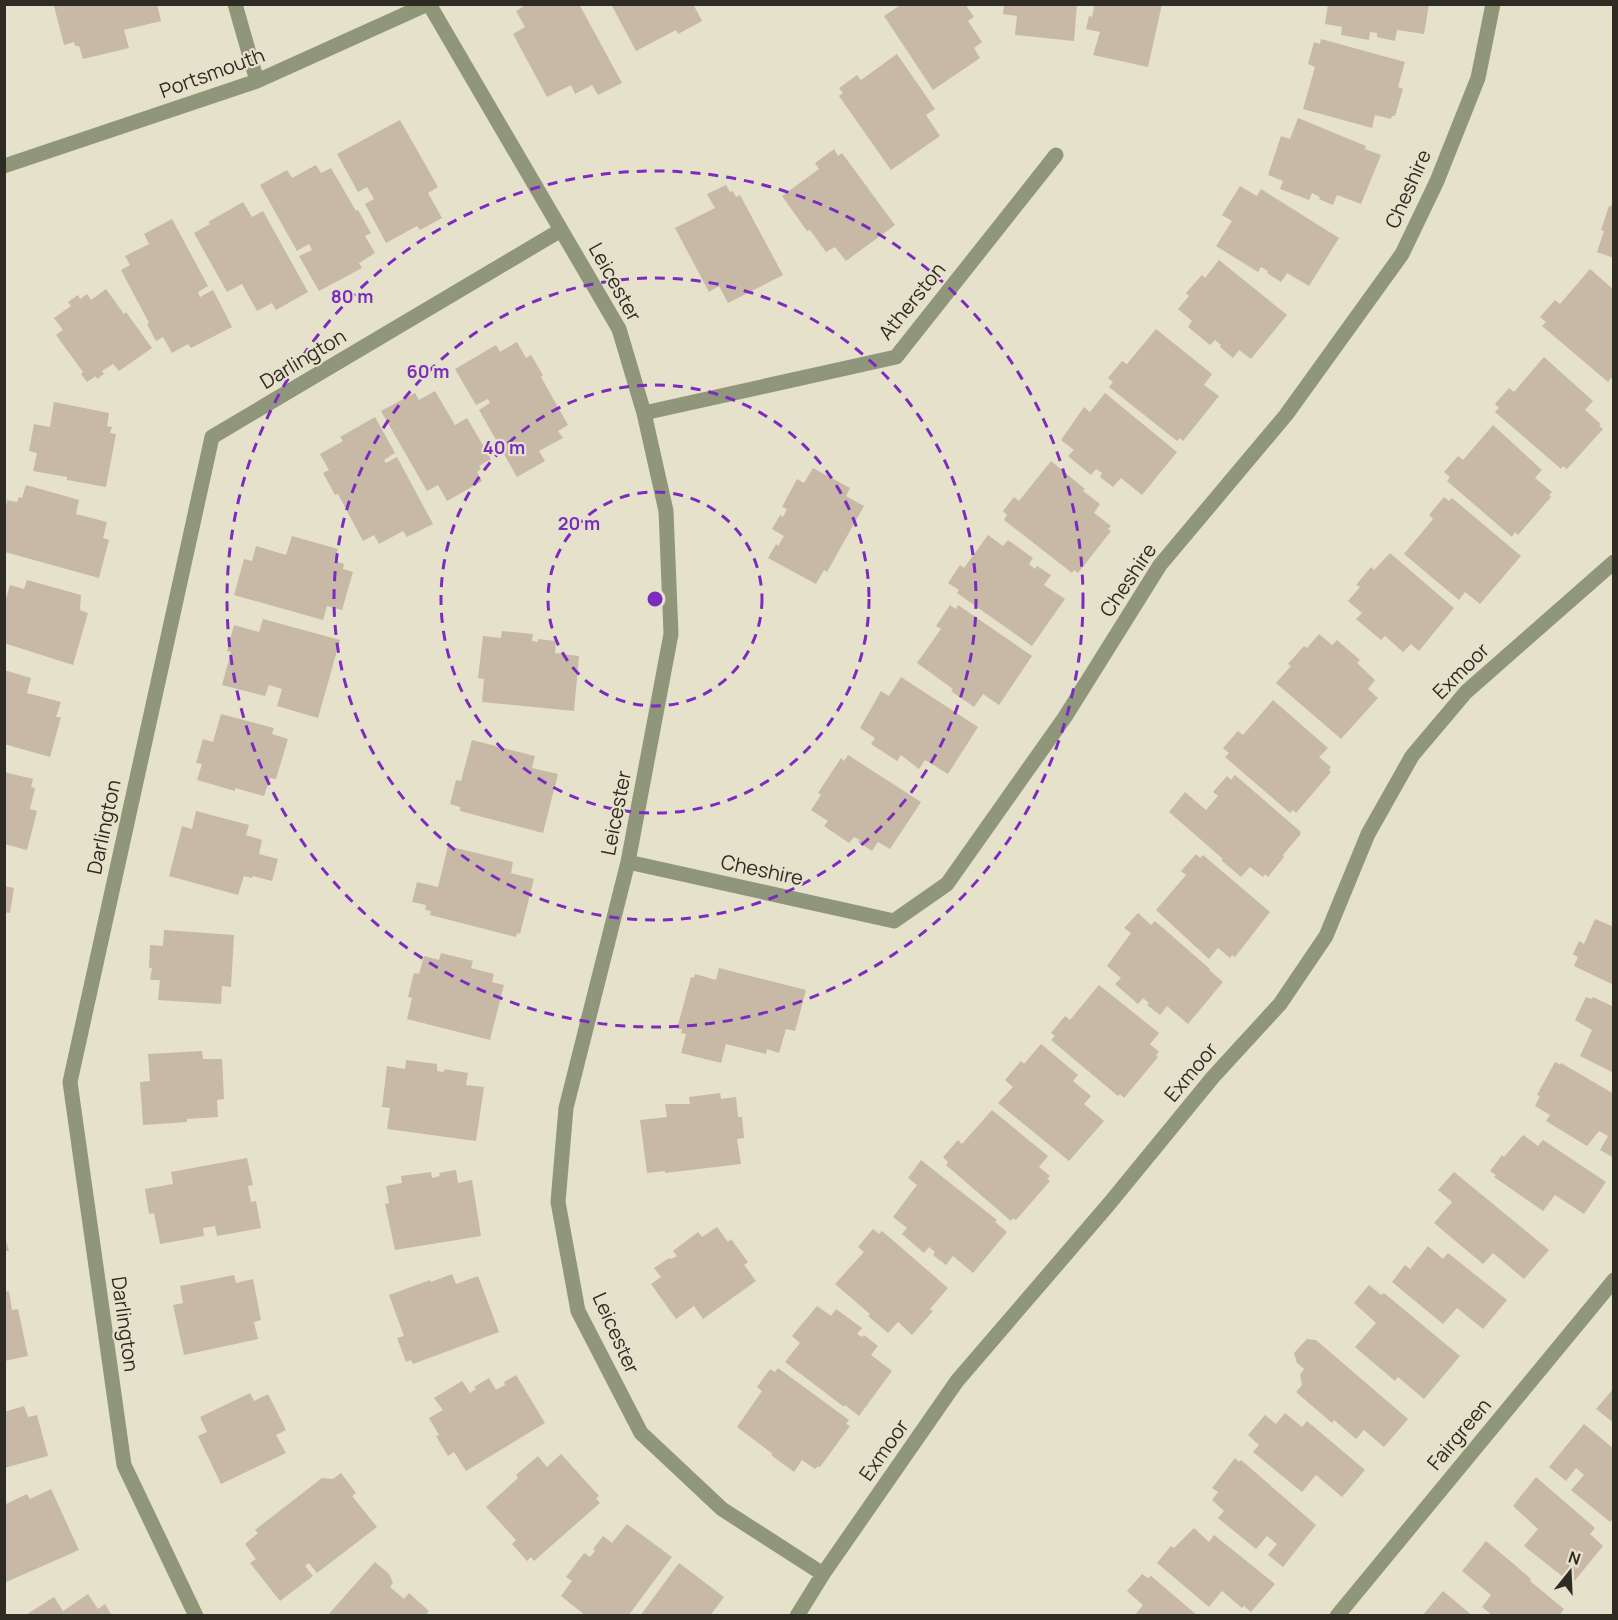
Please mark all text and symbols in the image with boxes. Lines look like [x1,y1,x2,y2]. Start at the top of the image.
street label: Portsmouth [155,41,268,104]
street label: Cheshire [1378,145,1437,232]
street label: Leicester [583,238,648,326]
street label: Atherston [872,256,951,345]
text: 80 m [331,284,373,308]
street label: Darlington [255,322,351,395]
text: 60 m [407,359,449,383]
text: 40 m [483,435,525,459]
text: 20 m [558,511,600,535]
street label: Cheshire [1093,538,1162,622]
centre of rings [645,589,665,609]
street label: Exmoor [1426,636,1495,705]
street label: Leicester [594,768,637,858]
street label: Darlington [80,777,127,877]
street label: Cheshire [718,848,806,891]
street label: Exmoor [1158,1036,1223,1107]
street label: Darlington [105,1274,146,1373]
street label: Leicester [587,1288,646,1378]
street label: Fairgreen [1421,1392,1497,1475]
street label: Exmoor [853,1413,915,1486]
north arrow [1540,1542,1600,1602]
text: N [1566,1545,1584,1570]

